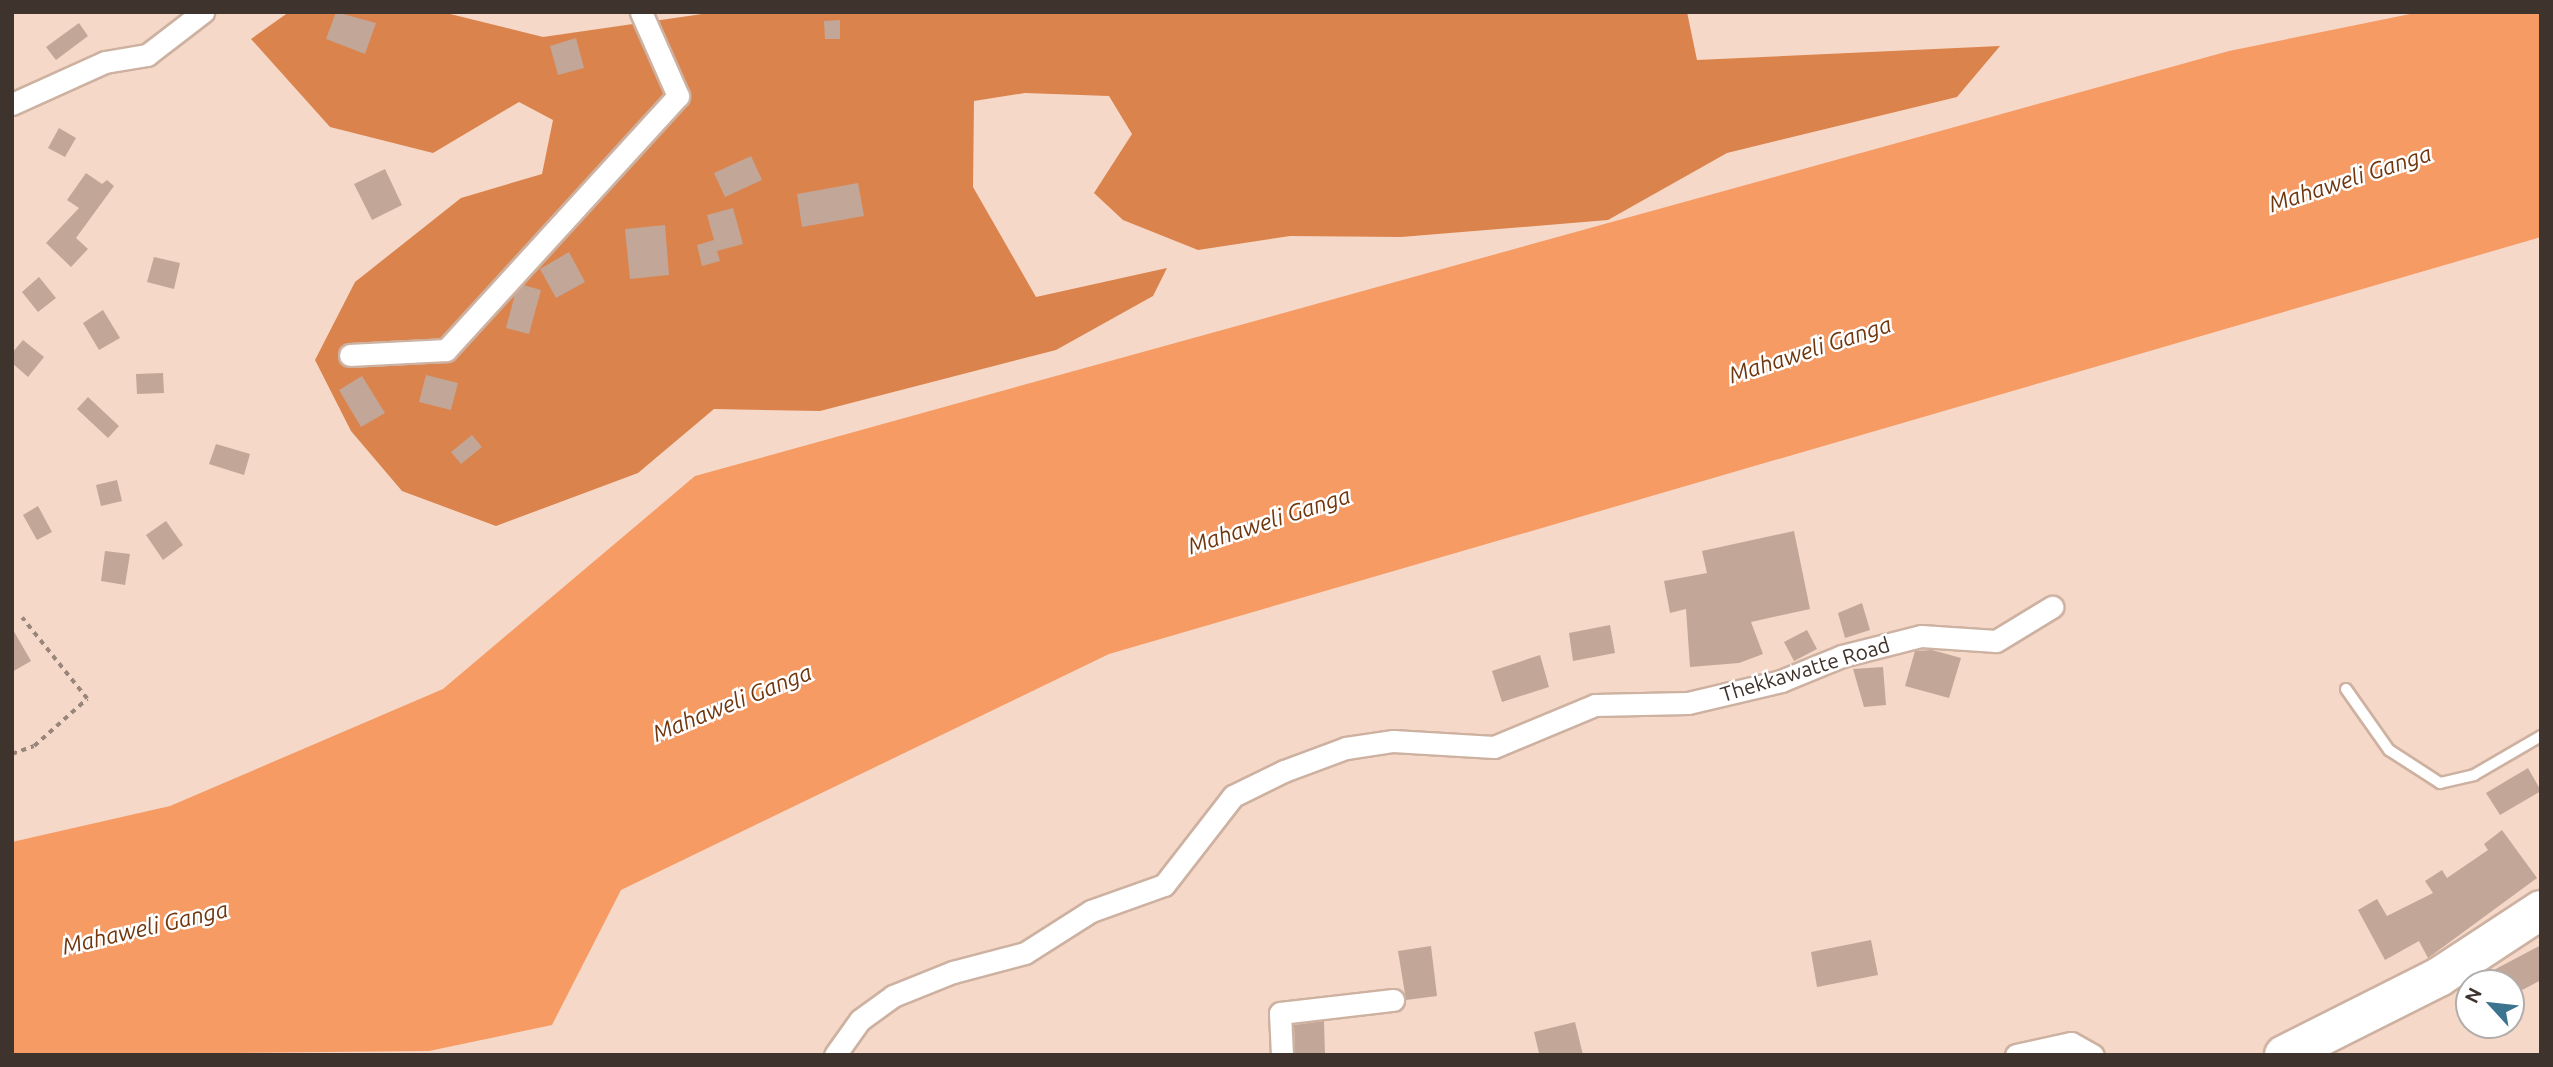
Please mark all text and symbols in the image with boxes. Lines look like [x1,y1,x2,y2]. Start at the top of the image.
water label: Mahaweli Ganga [2265,140,2435,218]
water label: Mahaweli Ganga [1725,311,1895,389]
water label: Mahaweli Ganga [1184,482,1354,560]
street label: Thekkawatte Road [1717,631,1893,707]
water label: Mahaweli Ganga [648,658,816,748]
water label: Mahaweli Ganga [59,896,231,960]
north arrow [2455,969,2525,1039]
text: N [2460,984,2486,1007]

